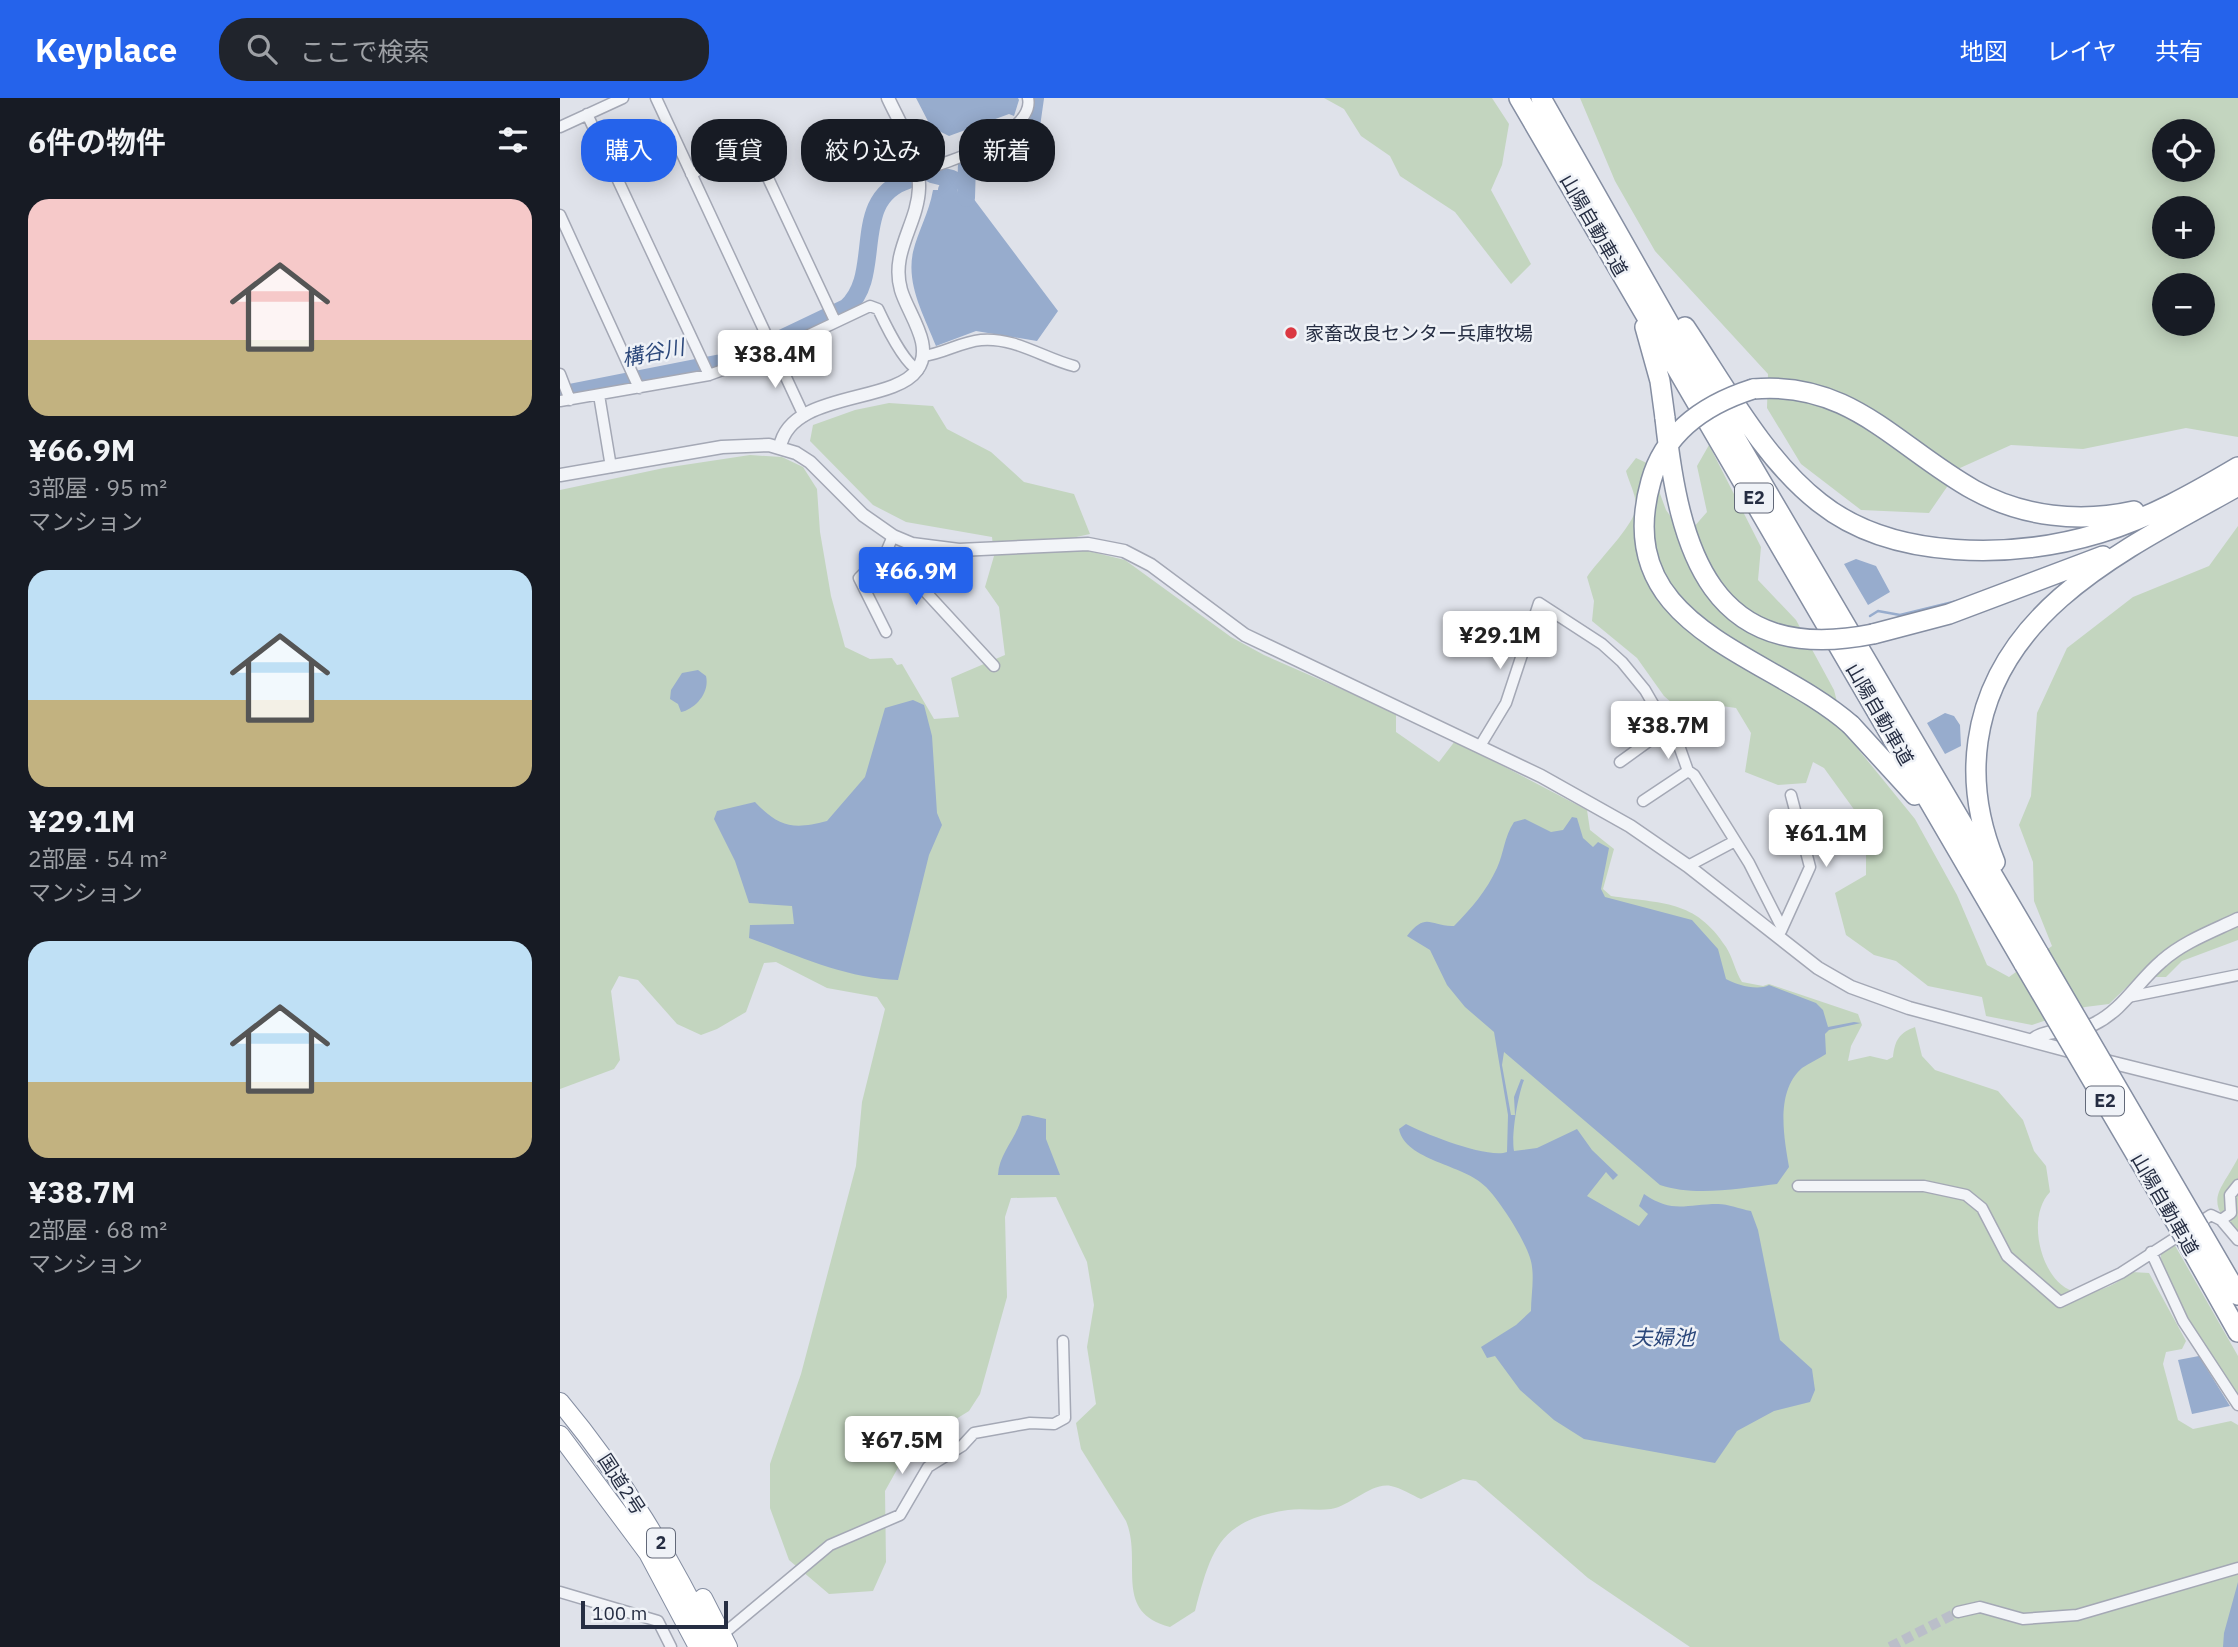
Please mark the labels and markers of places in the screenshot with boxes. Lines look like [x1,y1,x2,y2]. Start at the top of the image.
place label: 家畜改良センター兵庫牧場 [1305,321,1533,345]
marker: 家畜改良センター兵庫牧場 [1283,325,1299,341]
pin: ¥38.4M [718,330,832,390]
pin: ¥66.9M [859,547,973,607]
pin: ¥29.1M [1443,612,1557,671]
pin: ¥38.7M [1611,702,1725,761]
pin: ¥61.1M [1769,810,1883,869]
pin: ¥67.5M [845,1416,959,1476]

